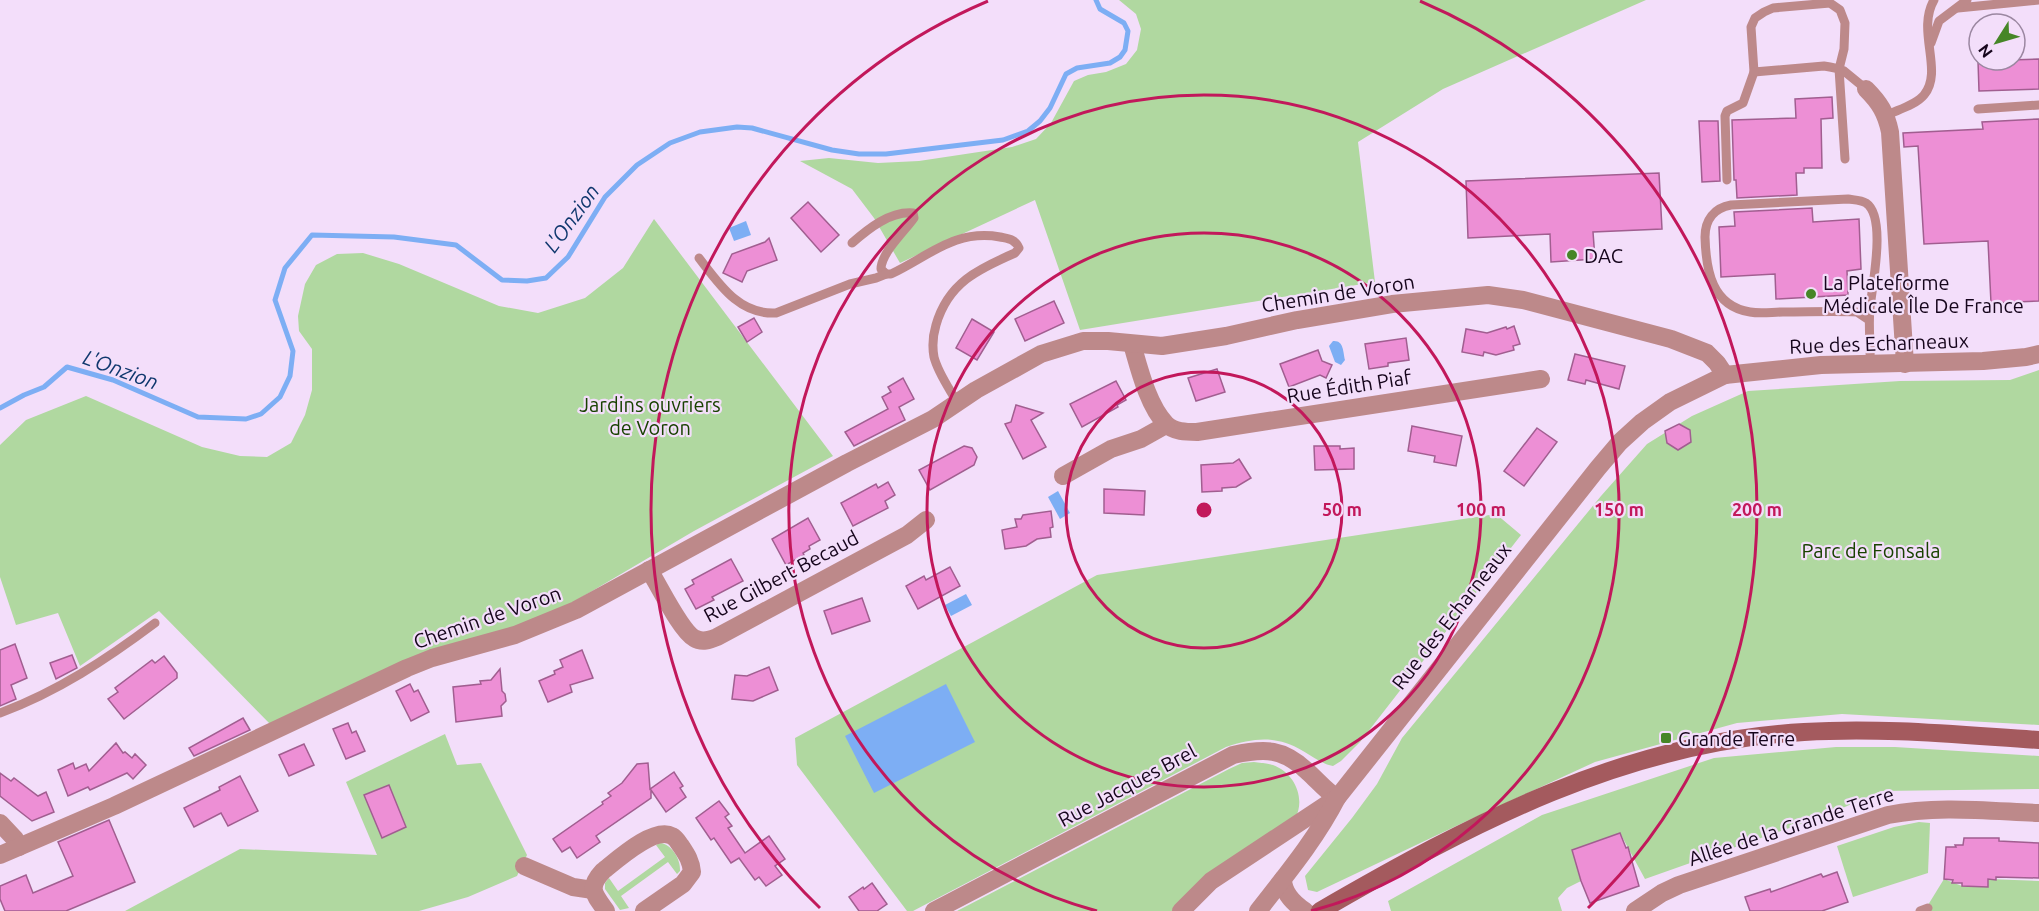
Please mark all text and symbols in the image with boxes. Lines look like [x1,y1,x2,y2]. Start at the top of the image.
north arrow [1967,12,2027,72]
text: N [1974,41,1996,61]
water label: L'Onzion [538,179,604,257]
place label: DAC [1584,244,1623,267]
marker: DAC [1565,248,1579,262]
street label: Chemin de Voron [1260,270,1416,316]
place label: La Plateforme Médicale Île De France [1823,271,2024,317]
marker: La Plateforme Médicale Île De France [1804,287,1818,301]
street label: Rue des Echarneaux [1789,328,1969,358]
water label: L'Onzion [80,344,162,394]
street label: Rue Édith Piaf [1285,365,1413,407]
park label: Jardins ouvriers de Voron [579,393,721,439]
text: 50 m [1322,499,1362,519]
text: 100 m [1456,499,1506,519]
text: 150 m [1594,499,1644,519]
text: 200 m [1732,499,1782,519]
centre of rings [1194,500,1214,520]
street label: Rue Gilbert Becaud [700,525,862,627]
street label: Rue des Echarneaux [1387,538,1515,694]
park label: Parc de Fonsala [1802,539,1940,562]
street label: Chemin de Voron [410,581,564,653]
place label: Grande Terre [1678,727,1795,750]
marker: Grande Terre [1659,731,1673,745]
street label: Rue Jacques Brel [1054,739,1200,831]
street label: Allée de la Grande Terre [1685,782,1897,870]

